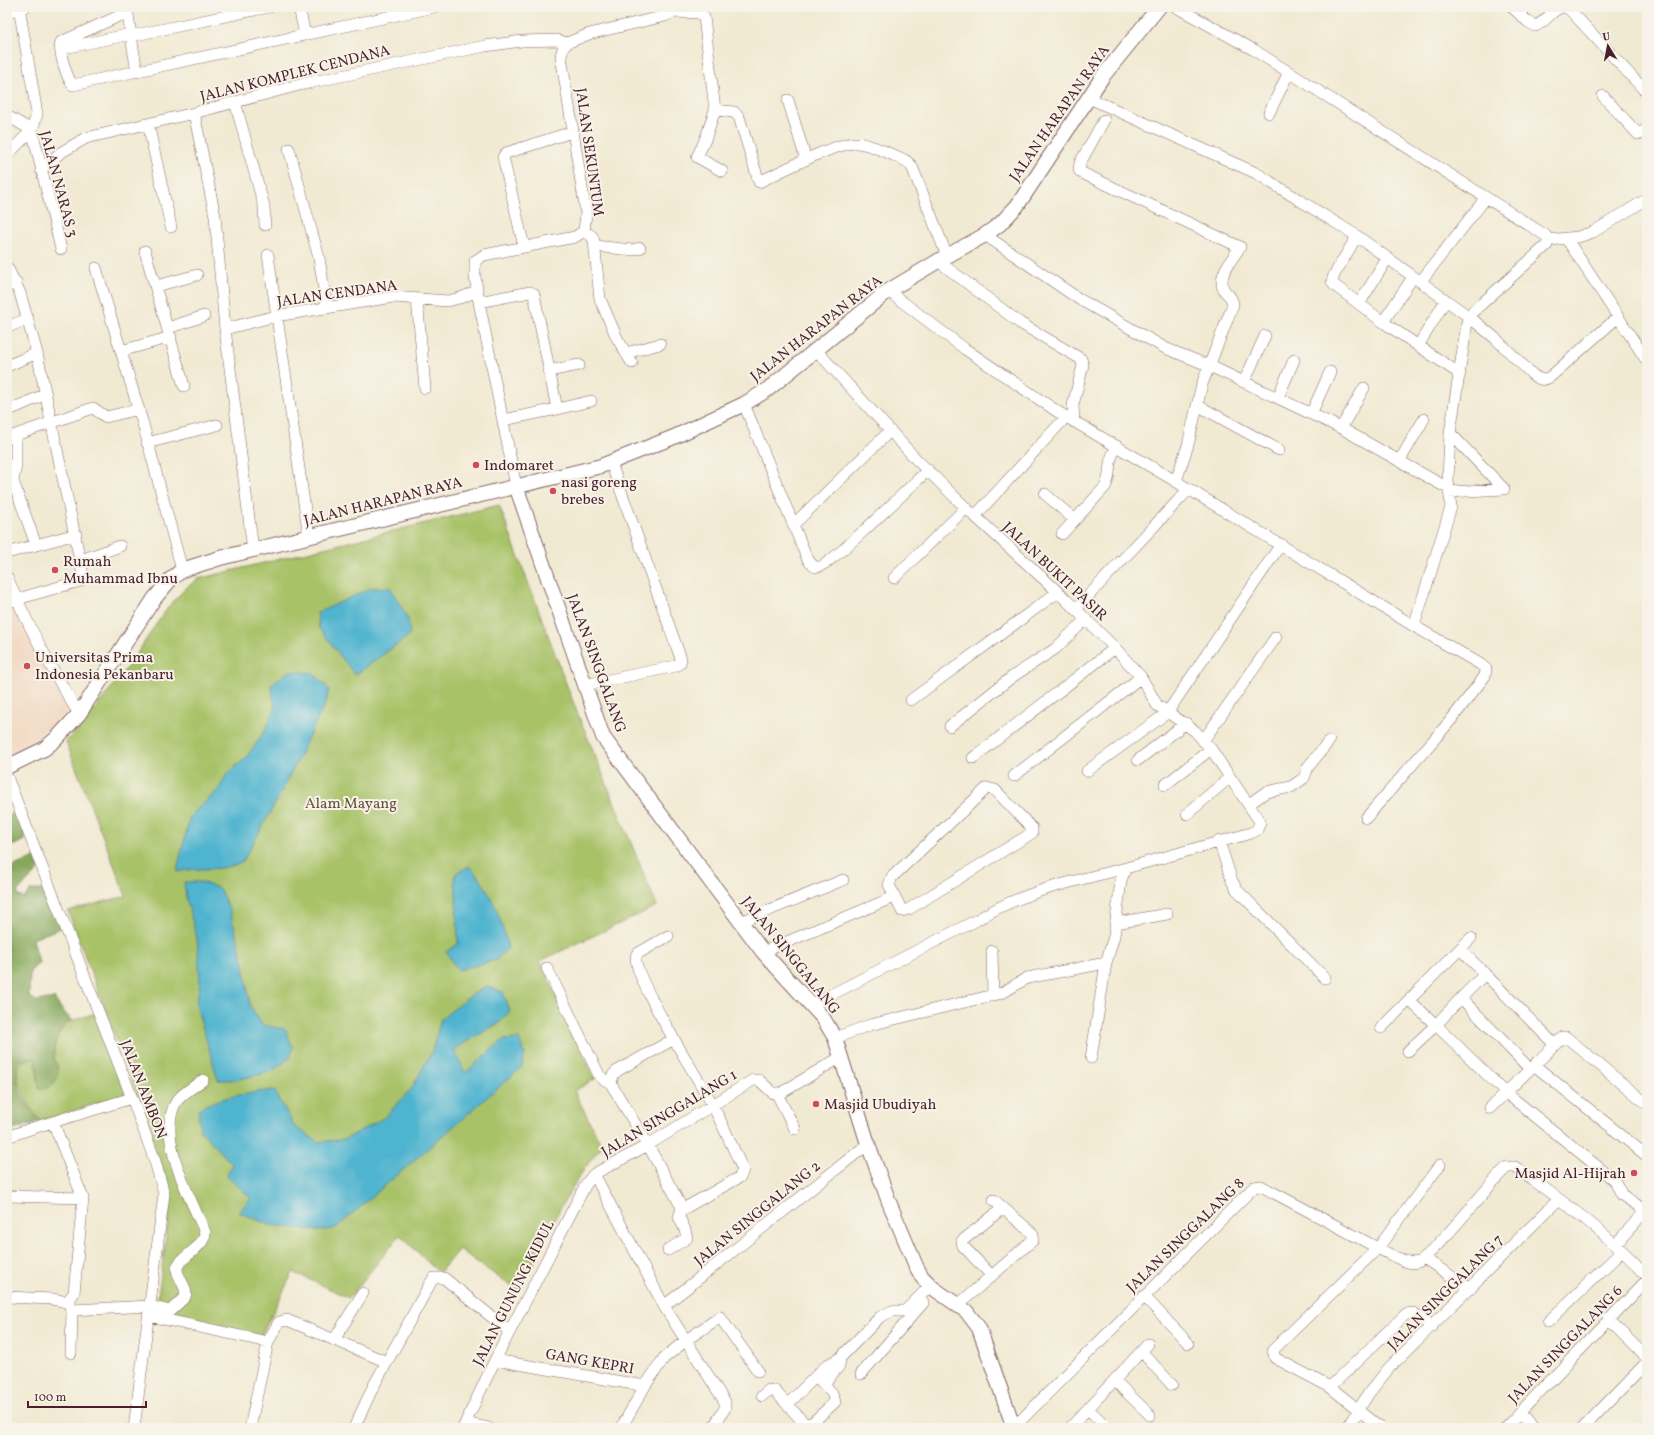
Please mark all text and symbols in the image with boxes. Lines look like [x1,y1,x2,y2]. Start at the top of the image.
north arrow [1588,26,1628,66]
text: U [1602,30,1612,46]
street label: JALAN KOMPLEK CENDANA [198,41,393,108]
street label: JALAN HARAPAN RAYA [1005,41,1116,186]
street label: JALAN SEKUNTUM [569,87,608,218]
street label: JALAN NARAS 3 [33,129,82,240]
street label: JALAN HARAPAN RAYA [746,271,888,387]
street label: JALAN CENDANA [276,276,399,313]
place label: Indomaret [484,456,554,477]
marker: Indomaret [471,460,481,470]
street label: JALAN HARAPAN RAYA [302,473,465,532]
place label: nasi goreng brebes [561,473,637,511]
marker: nasi goreng brebes [548,486,558,496]
street label: JALAN BUKIT PASIR [997,518,1111,626]
place label: Rumah Muhammad Ibnu [63,552,178,590]
marker: Rumah Muhammad Ibnu [50,565,60,575]
street label: JALAN SINGGALANG [561,591,630,736]
place label: Universitas Prima Indonesia Pekanbaru [35,648,174,686]
marker: Universitas Prima Indonesia Pekanbaru [22,661,32,671]
park label: Alam Mayang [305,794,397,815]
street label: JALAN SINGGALANG [736,892,844,1019]
street label: JALAN AMBON [114,1037,171,1142]
street label: JALAN SINGGALANG 1 [598,1065,742,1163]
place label: Masjid Ubudiyah [824,1095,936,1116]
marker: Masjid Ubudiyah [811,1099,821,1109]
street label: JALAN SINGGALANG 2 [690,1156,826,1272]
place label: Masjid Al-Hijrah [1514,1164,1626,1185]
marker: Masjid Al-Hijrah [1629,1168,1639,1178]
street label: JALAN SINGGALANG 8 [1122,1174,1250,1298]
street label: JALAN GUNUNG KIDUL [468,1217,561,1370]
street label: JALAN SINGGALANG 7 [1383,1230,1509,1356]
street label: JALAN SINGGALANG 6 [1504,1281,1628,1409]
street label: GANG KEPRI [544,1344,636,1381]
scale bar [28,1383,146,1409]
text: 100 m [34,1390,67,1406]

